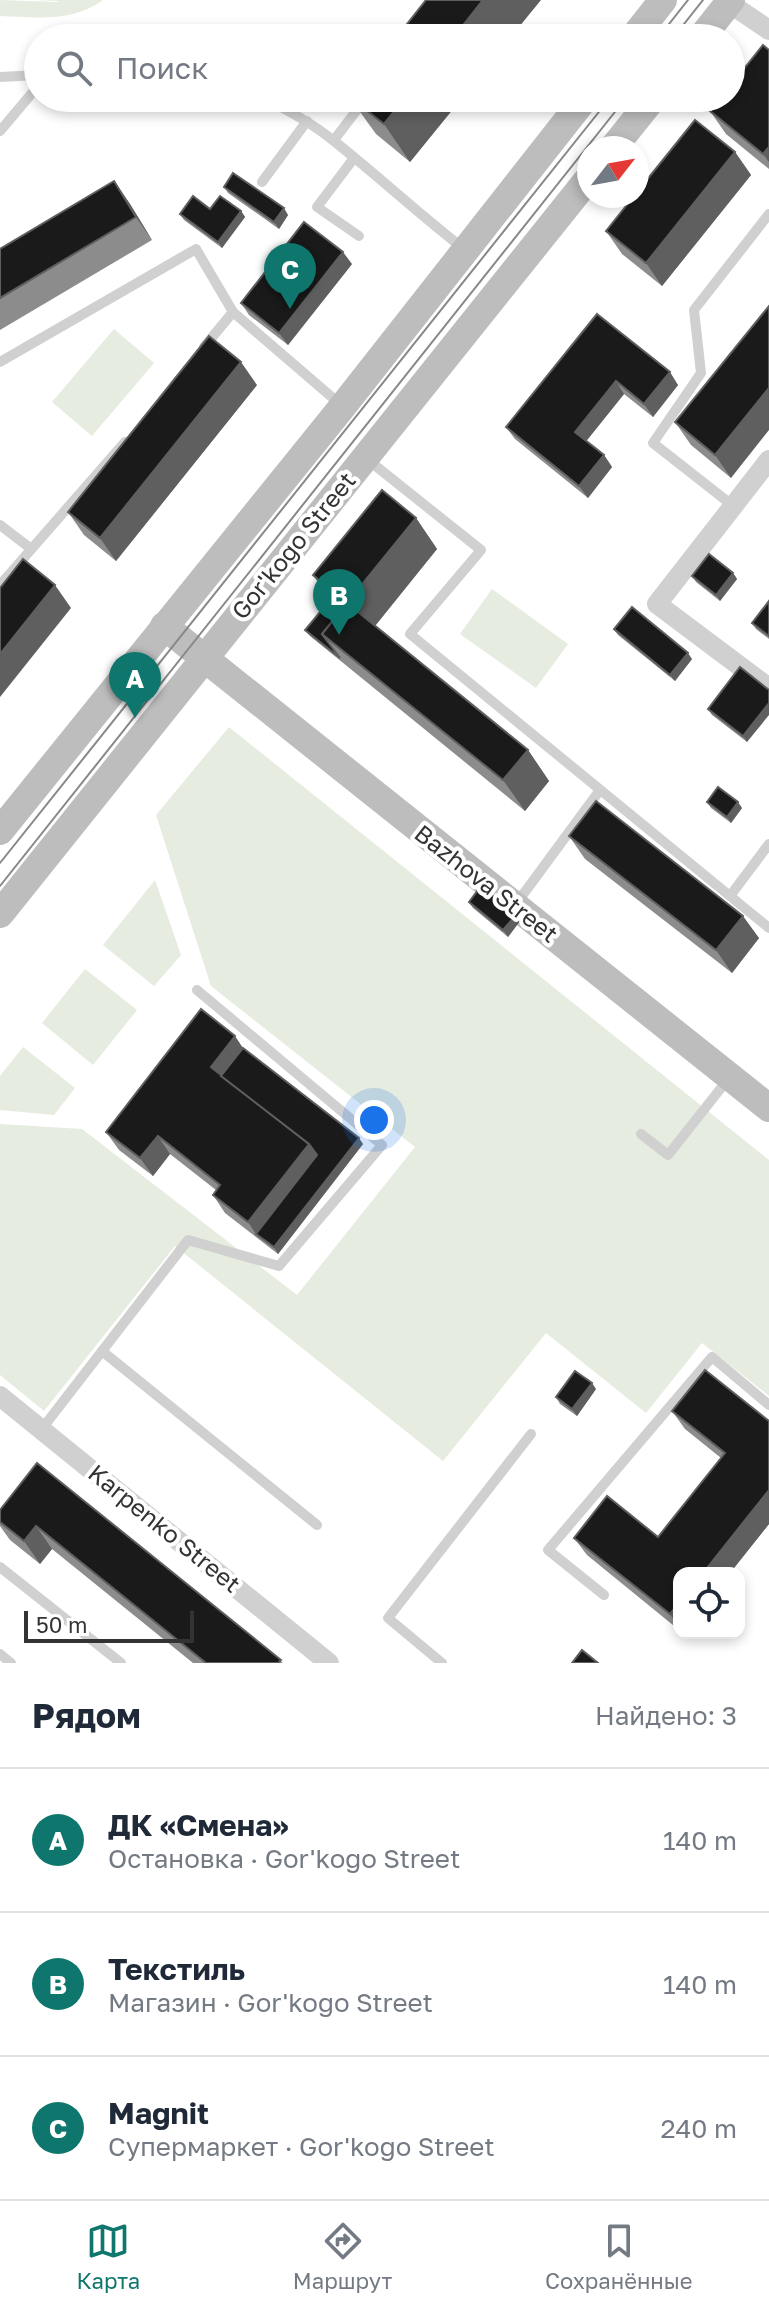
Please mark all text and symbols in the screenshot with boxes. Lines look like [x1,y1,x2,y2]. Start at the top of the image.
search box [24,24,745,112]
icon: search [52,46,96,90]
text: Поиск [116,50,208,86]
north arrow [577,136,649,208]
pin: C [264,243,316,309]
street label: Gor'kogo Street [225,466,361,624]
pin: B [313,569,365,635]
pin: A [109,652,161,718]
street label: Bazhova Street [409,818,564,948]
your location [354,1100,394,1140]
street label: Karpenko Street [83,1458,247,1598]
map controls [673,1567,745,1639]
button: locate [673,1567,745,1639]
scale bar [24,1607,194,1643]
text: 50 m [36,1611,87,1638]
text: Рядом [32,1695,141,1735]
text: Найдено: 3 [595,1700,737,1731]
text: ДК «Смена» [108,1807,288,1843]
text: A [49,1825,67,1856]
text: 140 m [663,1825,737,1856]
text: Остановка · Gor'kogo Street [108,1843,460,1874]
text: Текстиль [108,1951,245,1987]
text: B [49,1969,67,2000]
text: 140 m [663,1969,737,2000]
text: Магазин · Gor'kogo Street [108,1987,433,2018]
text: Magnit [108,2095,209,2131]
text: C [49,2113,67,2144]
text: 240 m [660,2113,737,2144]
text: Супермаркет · Gor'kogo Street [108,2131,495,2162]
tab: Карта [76,2219,140,2294]
tab: Маршрут [293,2219,392,2294]
tab: Сохранённые [545,2219,693,2294]

